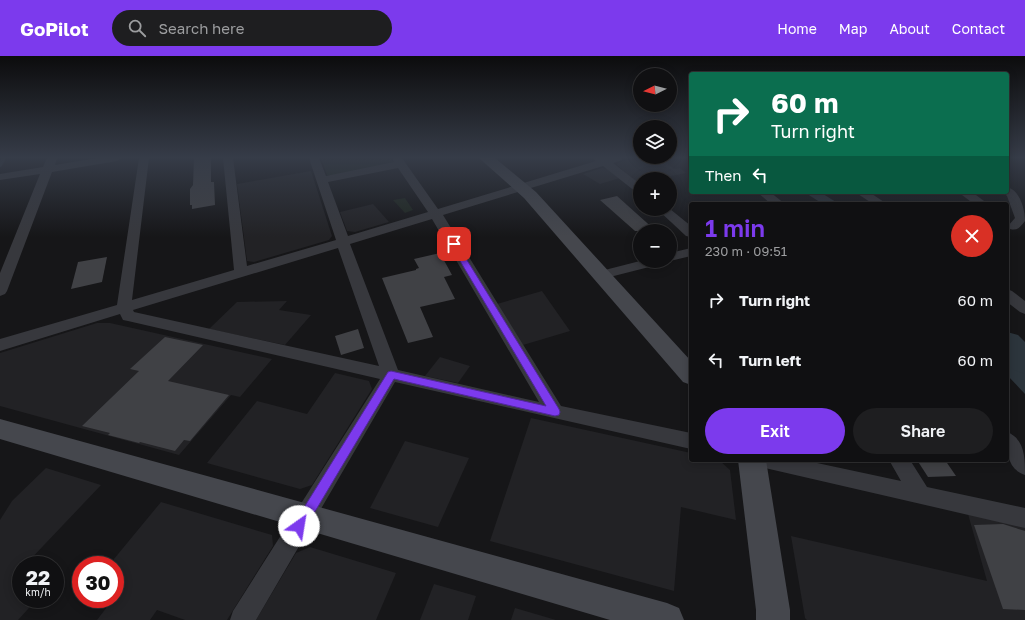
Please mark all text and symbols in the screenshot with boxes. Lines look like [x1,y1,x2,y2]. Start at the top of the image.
search box [112,10,392,46]
text: GoPilot [20,17,88,40]
icon: search [126,17,148,39]
text: Search here [158,19,244,37]
text: Home [777,20,817,37]
text: Map [839,20,867,37]
text: About [889,20,930,37]
text: Contact [952,20,1005,37]
north arrow [633,68,677,112]
map controls [633,68,677,268]
text: 60 m [771,86,838,119]
icon: right [705,88,757,140]
button: layers [633,120,677,164]
text: Turn right [771,120,855,142]
icon: left [749,164,771,186]
text: Then [705,166,741,184]
button: + [633,172,677,216]
text: 1 min [705,213,765,242]
button: close [951,215,993,257]
button: − [633,224,677,268]
pin [437,227,471,261]
icon: arrive [443,233,465,255]
text: 230 m · 09:51 [705,243,787,259]
icon: right [705,289,727,311]
text: Turn right [739,291,810,309]
text: 60 m [958,291,993,309]
icon: left [705,349,727,371]
text: Turn left [739,351,801,369]
text: 60 m [958,351,993,369]
button: Exit [705,408,845,454]
button: Share [853,408,993,454]
position arrow [278,505,320,547]
speed limit sign: 30 [72,556,124,608]
text: 22 [26,565,50,589]
text: km/h [25,586,51,598]

